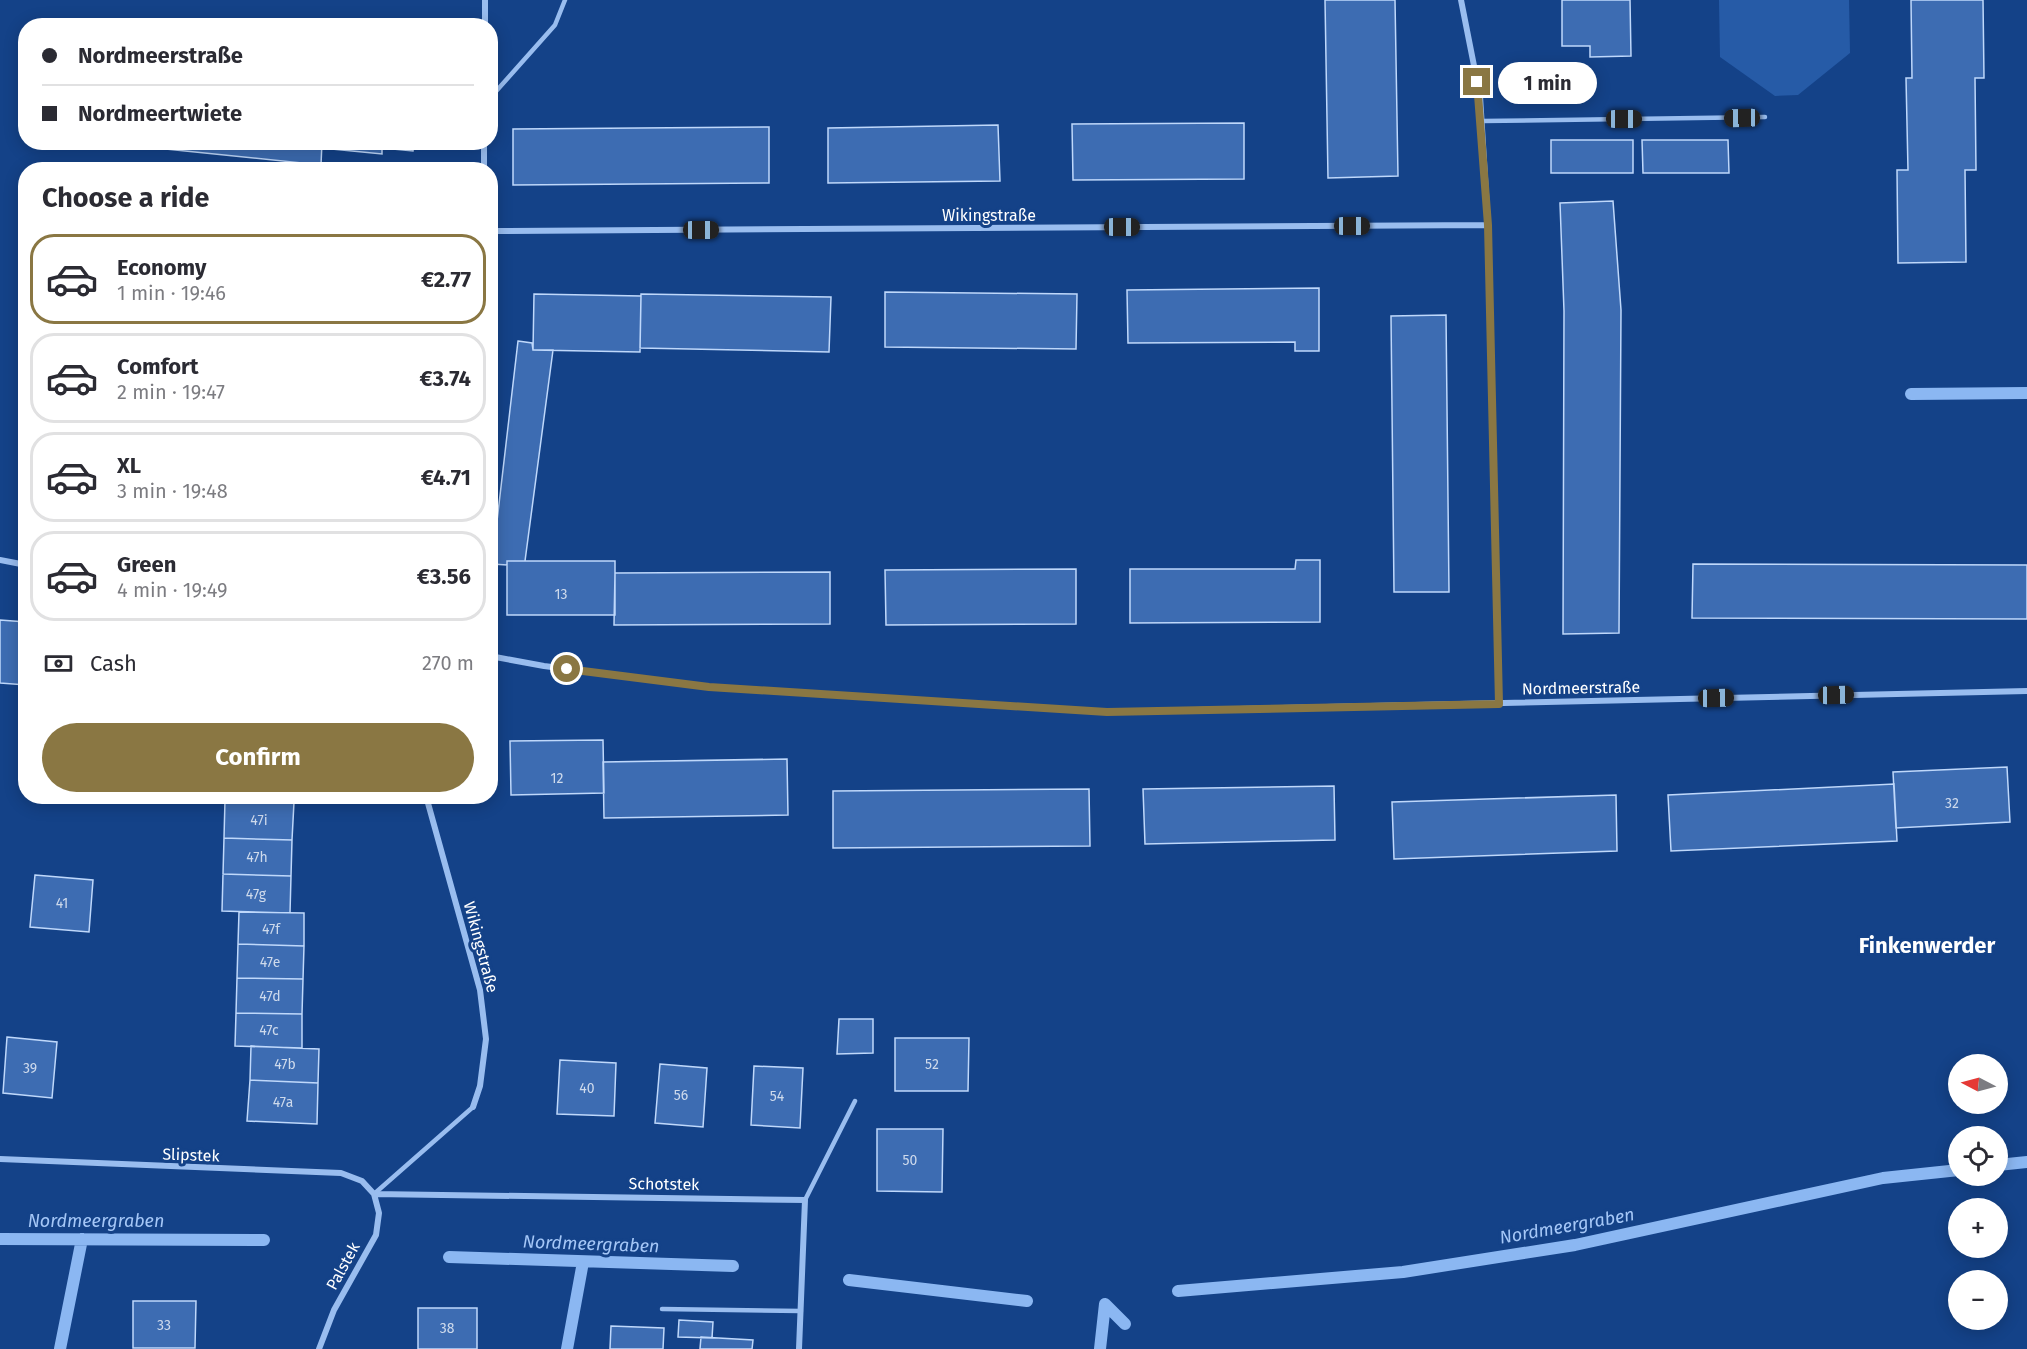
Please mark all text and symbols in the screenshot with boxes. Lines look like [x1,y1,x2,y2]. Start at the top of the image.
text: Nordmeerstraße [78,42,243,69]
callout: 1 min [1498,61,1597,103]
route end [1463,68,1490,95]
text: 1 min [1523,71,1572,95]
text: Nordmeertwiete [78,100,242,127]
car [1724,109,1760,127]
car [1606,110,1642,128]
text: Choose a ride [42,182,209,214]
street label: Wikingstraße [942,206,1036,225]
car [1334,217,1370,235]
car [1104,218,1140,236]
car [683,221,719,239]
icon: car [45,252,99,306]
text: Economy [117,254,206,281]
text: €2.77 [421,266,471,293]
text: 1 min · 19:46 [117,281,226,305]
icon: car [45,351,99,405]
text: Comfort [117,353,198,380]
text: €3.74 [419,365,471,392]
text: 2 min · 19:47 [117,380,225,404]
icon: car [45,450,99,504]
text: XL [117,452,141,479]
text: €4.71 [421,464,471,491]
text: 3 min · 19:48 [117,479,228,503]
icon: car [45,549,99,603]
text: Green [117,551,176,578]
text: €3.56 [417,563,471,590]
text: 4 min · 19:49 [117,578,227,602]
house number: 13 [554,586,568,603]
icon: cash [42,647,75,680]
text: Cash [90,650,137,677]
text: 270 m [422,651,474,675]
route start [553,655,580,682]
street label: Nordmeerstraße [1522,677,1640,699]
car [1818,686,1854,704]
car [1698,689,1734,707]
button: Confirm [42,723,474,792]
house number: 12 [551,770,564,787]
house number: 32 [1945,795,1959,812]
house number: 47i [250,812,268,829]
house number: 47h [246,849,268,866]
house number: 47g [246,886,267,903]
house number: 41 [56,895,68,912]
street label: Wikingstraße [460,899,502,995]
house number: 47f [262,921,281,938]
district label: Finkenwerder [1859,932,1995,959]
house number: 47e [260,954,280,971]
house number: 47d [259,988,281,1005]
house number: 47c [259,1022,279,1039]
north arrow [1948,1054,2008,1114]
map controls [1948,1054,2008,1330]
house number: 47b [274,1056,296,1073]
house number: 52 [925,1056,939,1073]
house number: 39 [23,1060,37,1077]
house number: 40 [579,1080,595,1097]
house number: 56 [674,1087,688,1104]
house number: 54 [770,1088,785,1105]
house number: 47a [273,1094,293,1111]
button: locate [1948,1126,2008,1186]
street label: Slipstek [162,1145,221,1166]
house number: 50 [903,1152,918,1169]
street label: Schotstek [628,1174,700,1194]
button: + [1948,1198,2008,1258]
water label: Nordmeergraben [1498,1203,1636,1249]
water label: Nordmeergraben [28,1210,164,1232]
water label: Nordmeergraben [522,1231,660,1257]
street label: Palstek [322,1238,364,1293]
button: − [1948,1270,2008,1330]
house number: 33 [157,1317,171,1334]
house number: 38 [440,1320,455,1337]

